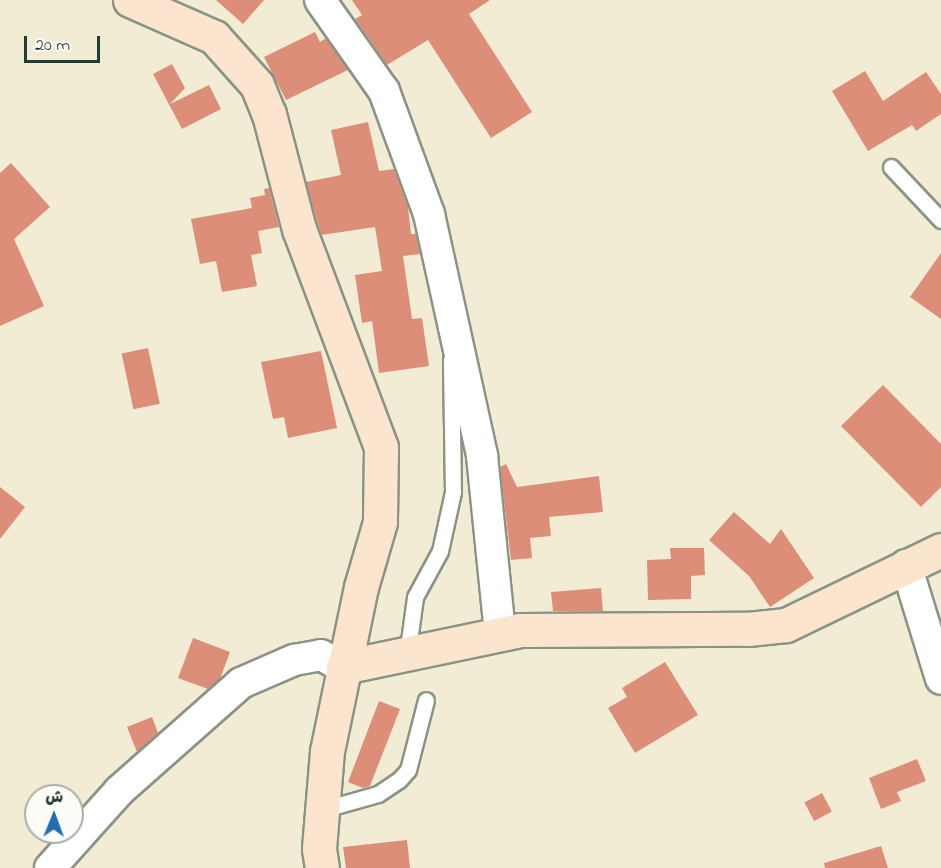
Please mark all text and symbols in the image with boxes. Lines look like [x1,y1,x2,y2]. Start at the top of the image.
scale bar [27,24,104,62]
text: 20 m [35,33,70,59]
north arrow [24,784,84,844]
text: ش [45,786,63,810]

